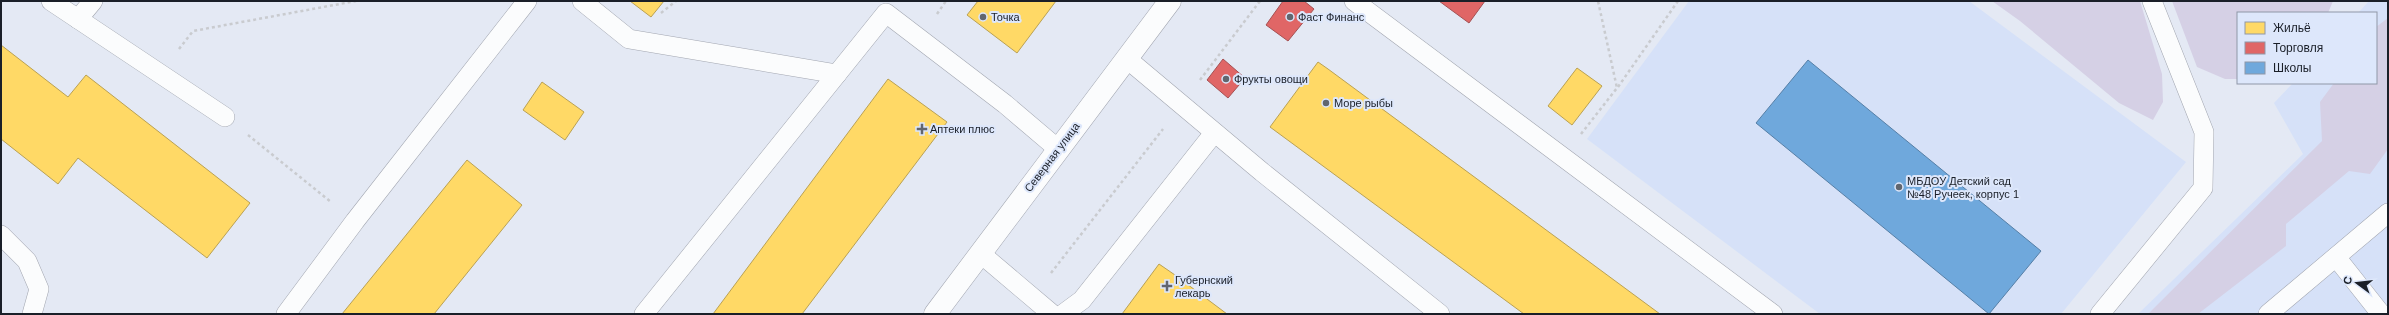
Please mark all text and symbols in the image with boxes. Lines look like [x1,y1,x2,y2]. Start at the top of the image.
place label: Точка [991,11,1021,23]
place label: Фаст Финанс [1298,11,1365,23]
marker: Точка [978,12,988,22]
marker: Фаст Финанс [1285,12,1295,22]
legend [2237,12,2377,84]
text: Жильё [2273,21,2311,35]
text: Торговля [2273,41,2323,55]
text: Школы [2273,61,2311,75]
place label: Фрукты овощи [1234,73,1308,85]
marker: Фрукты овощи [1221,74,1231,84]
place label: Море рыбы [1334,97,1393,109]
marker: Море рыбы [1321,98,1331,108]
street label: Северная улица [1022,119,1082,194]
place label: Аптеки плюс [930,123,995,135]
marker: Аптеки плюс [917,124,927,134]
place label: МБДОУ Детский сад №48 Ручеек, корпус 1 [1907,175,2019,200]
marker: МБДОУ Детский сад №48 Ручеек, корпус 1 [1894,182,1904,192]
north arrow [2337,263,2377,303]
place label: Губернский лекарь [1175,274,1233,299]
text: С [2341,275,2354,286]
marker: Губернский лекарь [1162,281,1172,291]

